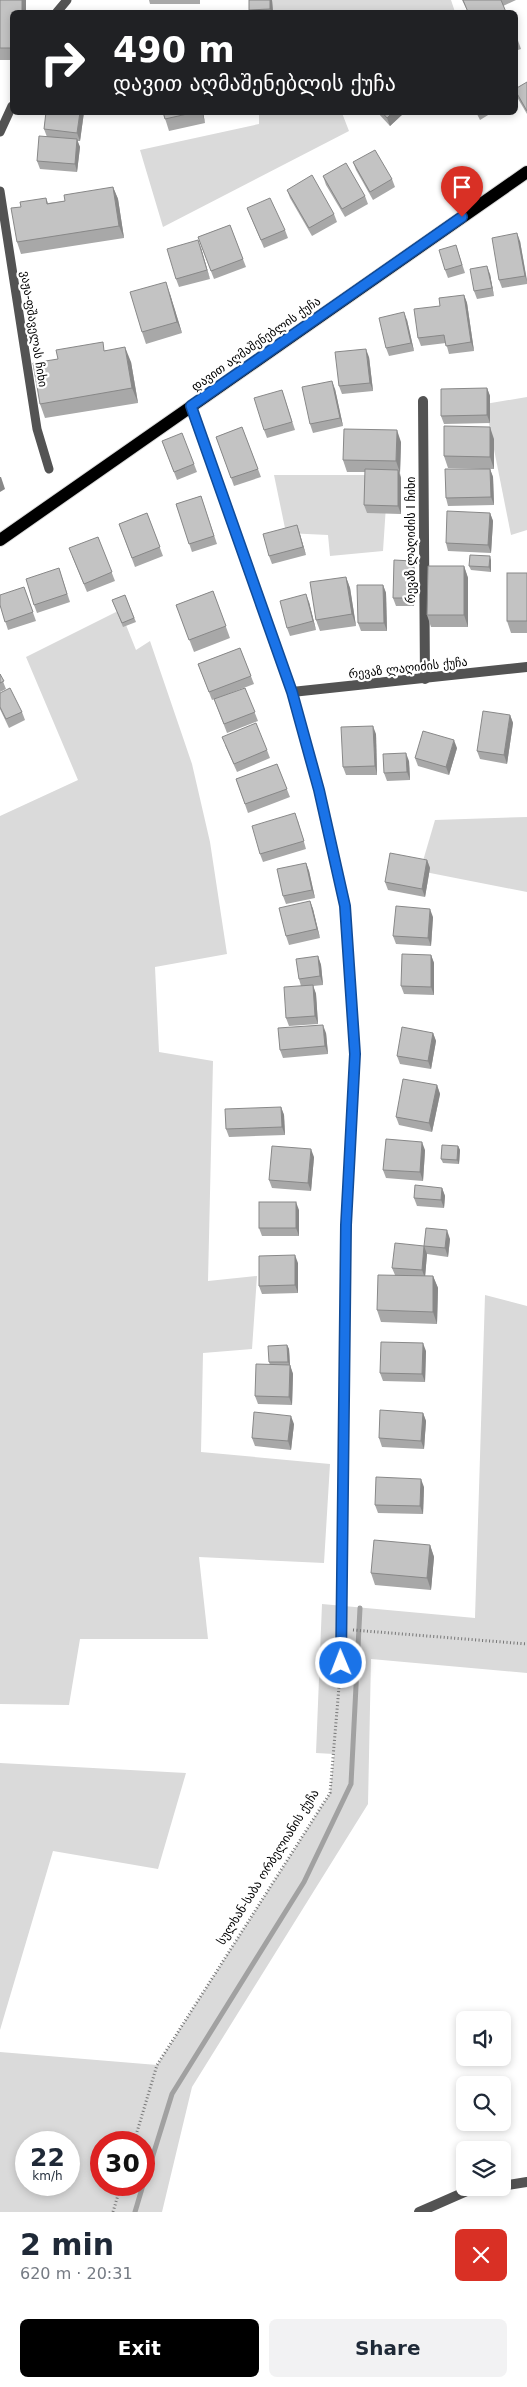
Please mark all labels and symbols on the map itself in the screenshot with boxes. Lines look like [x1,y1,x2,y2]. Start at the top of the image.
pin [441,166,483,217]
street label: ვაჟა-ფშაველას ჩიხი [18,270,50,388]
street label: დავით აღმაშენებლის ქუჩა [189,294,323,394]
street label: რევაზ ლაღიძის I ჩიხი [404,476,418,604]
street label: რევაზ ლაღიძის ქუჩა [348,655,468,681]
position arrow [314,1636,366,1688]
street label: სულხან-საბა ორბელიანის ქუჩა [214,1787,322,1947]
speed limit sign: 30 [90,2131,155,2196]

